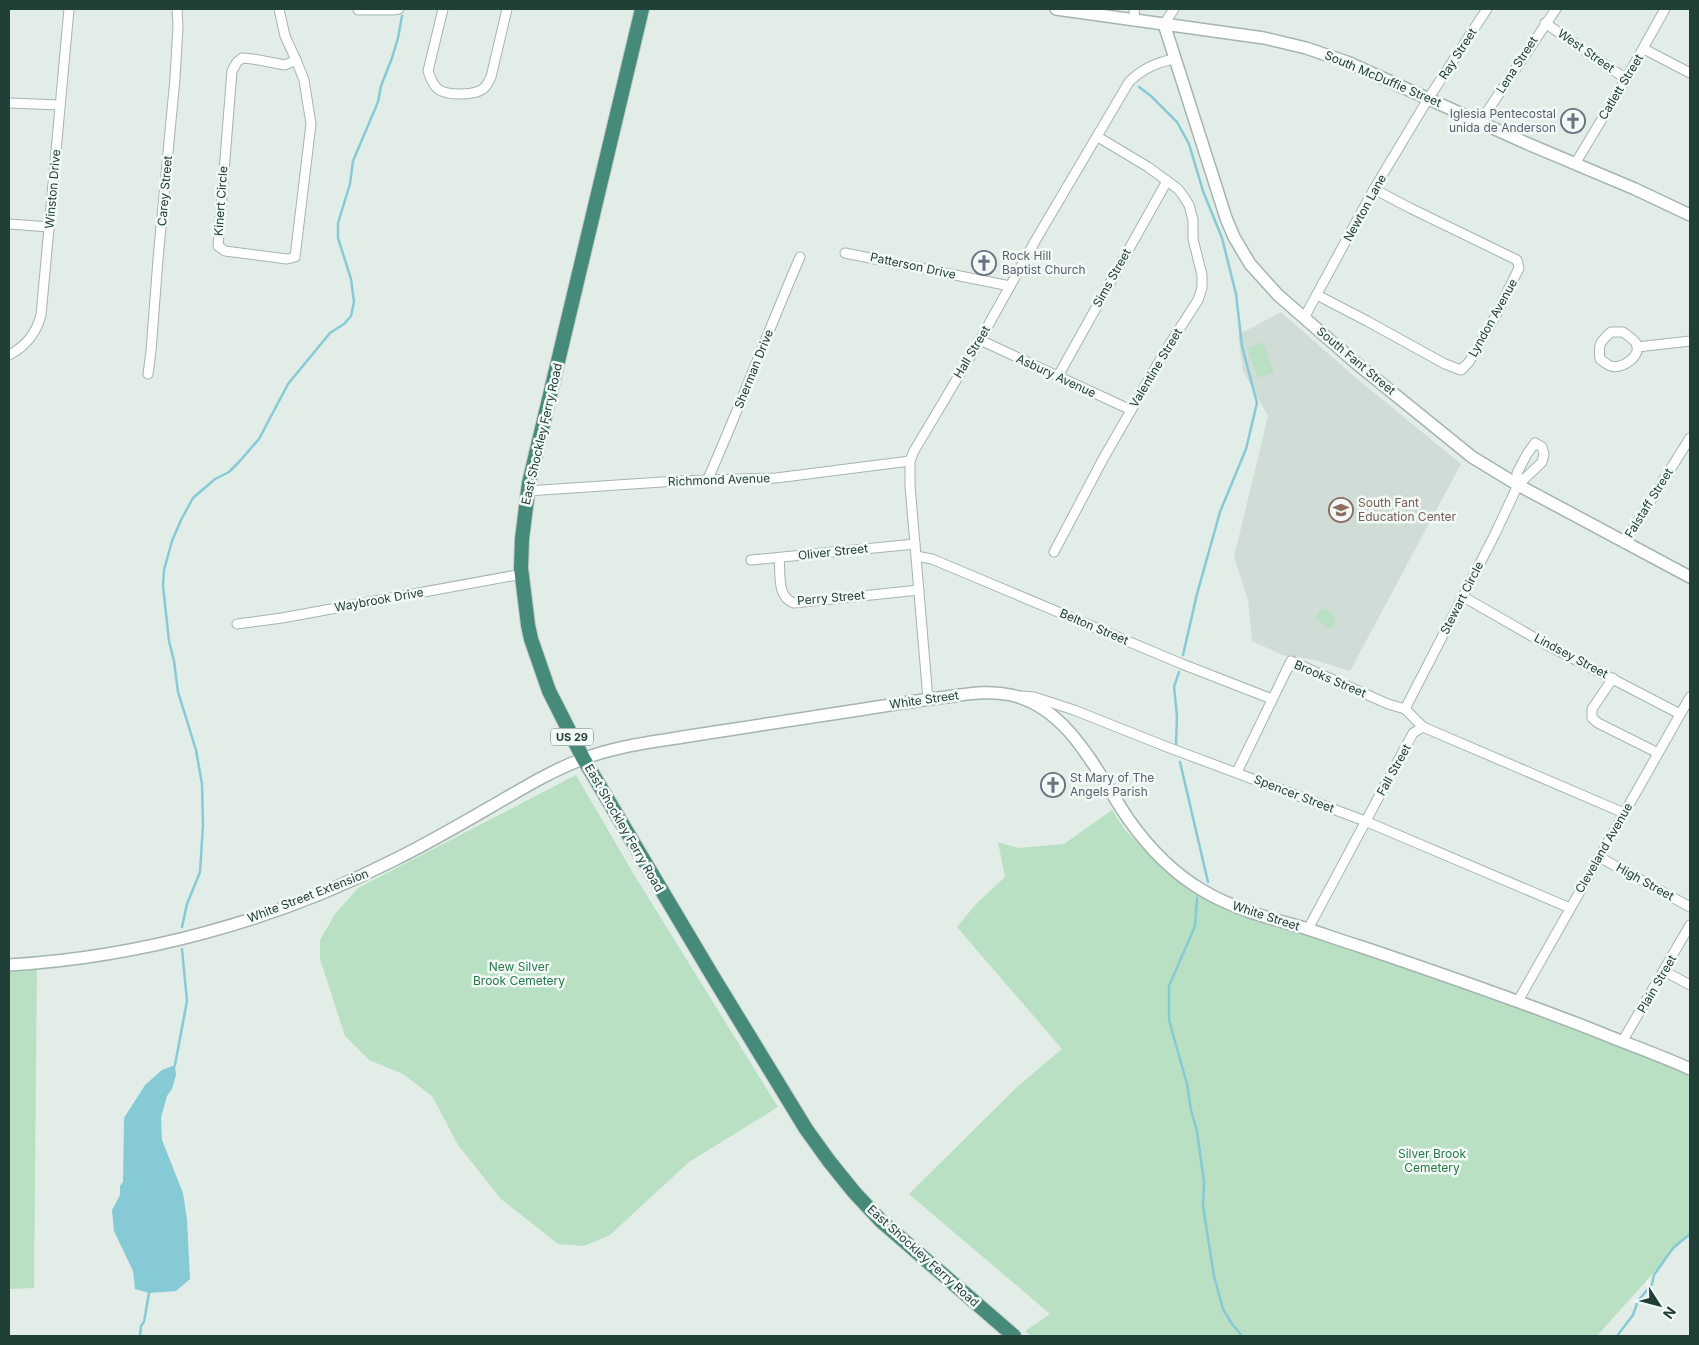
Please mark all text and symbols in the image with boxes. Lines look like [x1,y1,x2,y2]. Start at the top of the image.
street label: Ray Street [1435,25,1480,82]
street label: West Street [1555,26,1618,76]
street label: Lena Street [1493,33,1541,96]
street label: South McDuffie Street [1323,47,1444,110]
street label: Catlett Street [1595,51,1646,122]
place label: Iglesia Pentecostal unida de Anderson [1449,106,1556,135]
church icon: Iglesia Pentecostal unida de Anderson [1560,108,1586,134]
street label: Winston Drive [42,149,63,229]
street label: Carey Street [154,155,175,227]
street label: Kinert Circle [211,166,230,236]
street label: Newton Lane [1340,171,1389,244]
street label: Sims Street [1089,246,1134,310]
place label: Rock Hill Baptist Church [1002,248,1086,277]
street label: Patterson Drive [869,249,957,282]
church icon: Rock Hill Baptist Church [971,250,997,276]
street label: Lyndon Avenue [1465,276,1520,359]
street label: Hall Street [950,323,993,381]
street label: South Fant Street [1314,323,1399,398]
street label: Valentine Street [1126,325,1185,410]
street label: Sherman Drive [731,327,776,411]
street label: Asbury Avenue [1014,351,1098,401]
street label: East Shockley Ferry Road [518,362,565,506]
street label: Falstaff Street [1621,465,1676,540]
street label: Richmond Avenue [668,470,770,489]
place label: South Fant Education Center [1358,495,1457,524]
school or university icon: South Fant Education Center [1328,497,1354,523]
street label: Oliver Street [797,540,869,563]
street label: Stewart Circle [1437,559,1486,637]
street label: Waybrook Drive [333,584,425,615]
street label: Perry Street [796,587,866,608]
street label: Belton Street [1058,605,1131,648]
street label: Lindsey Street [1532,630,1611,681]
street label: Brooks Street [1292,657,1369,700]
street label: White Street [888,687,960,712]
road number: US 29 [551,729,593,746]
street label: Fall Street [1373,741,1414,798]
street label: East Shockley Ferry Road [582,761,667,894]
place label: St Mary of The Angels Parish [1070,770,1154,799]
street label: Spencer Street [1252,771,1336,816]
church icon: St Mary of The Angels Parish [1040,772,1066,798]
street label: Cleveland Avenue [1572,800,1635,895]
street label: High Street [1614,860,1677,904]
street label: White Street Extension [245,865,371,926]
street label: White Street [1231,898,1302,933]
street label: Plain Street [1634,952,1679,1015]
park label: New Silver Brook Cemetery [473,959,565,988]
park label: Silver Brook Cemetery [1398,1146,1466,1175]
street label: East Shockley Ferry Road [864,1202,982,1310]
north arrow [1634,1280,1684,1330]
text: N [1660,1304,1680,1322]

